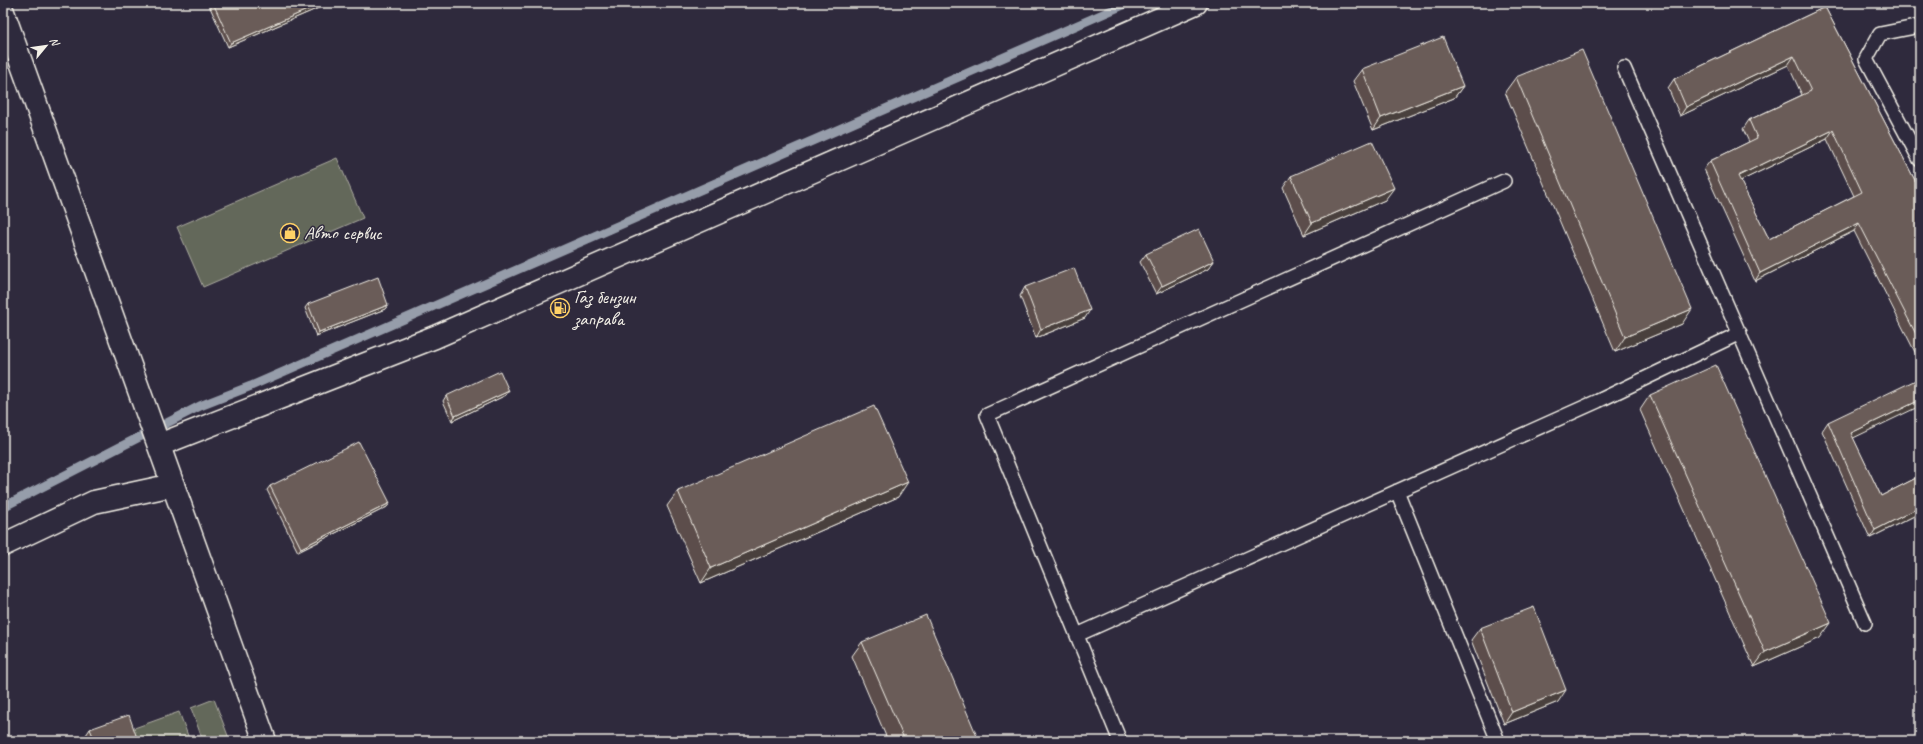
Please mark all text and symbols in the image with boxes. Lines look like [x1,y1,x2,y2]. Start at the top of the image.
north arrow [26,26,66,66]
text: N [47,35,64,49]
place label: Авто сервис [304,221,383,245]
shop icon: Авто сервис [279,222,301,244]
place label: Газ бензин заправа [571,285,637,331]
fuel station icon: Газ бензин заправа [549,297,571,319]

